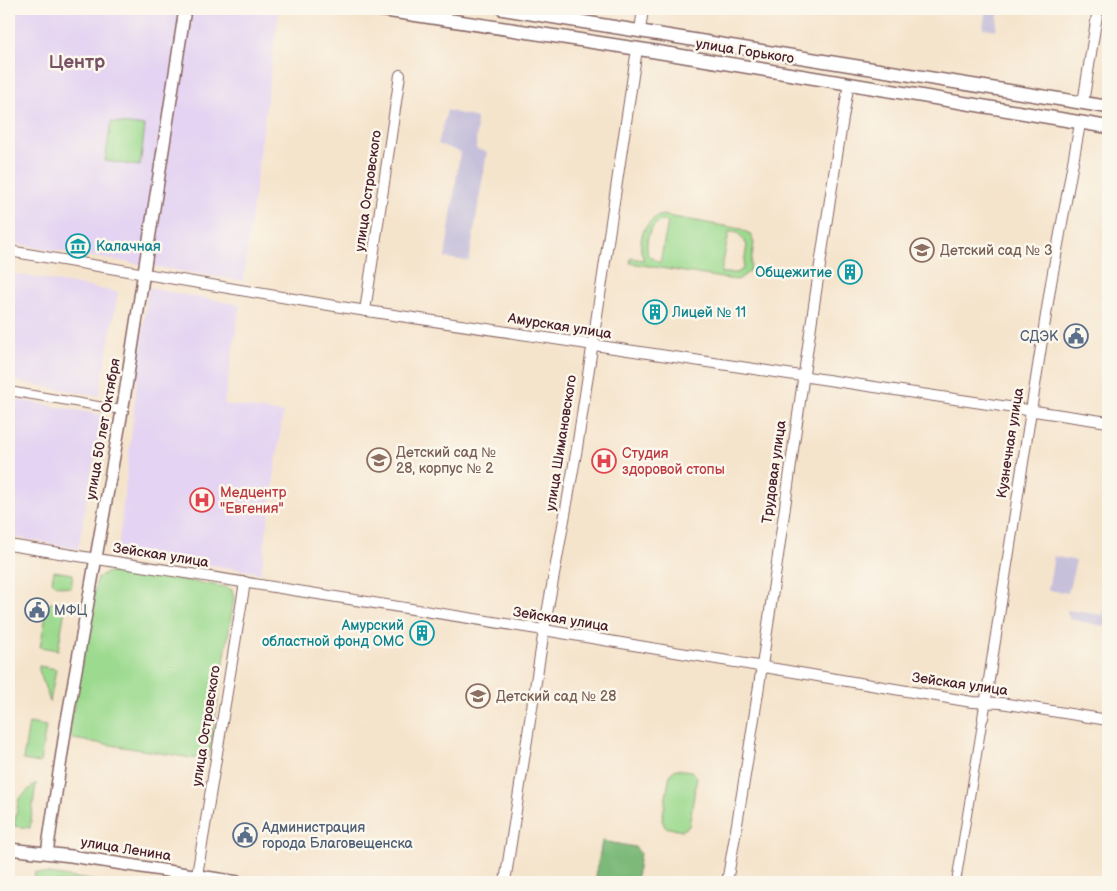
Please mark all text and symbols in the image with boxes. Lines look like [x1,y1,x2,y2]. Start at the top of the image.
street label: улица Горького [695,35,795,67]
district label: Центр [49,51,106,74]
street label: улица Островского [351,129,385,253]
museum icon: Калачная [65,233,91,259]
school or university icon: Детский сад № 3 [909,237,935,263]
place label: Калачная [96,238,161,255]
place label: Детский сад № 3 [940,242,1053,259]
building icon: Общежитие [837,259,863,285]
place label: Общежитие [755,264,832,281]
building icon: Лицей № 11 [642,299,668,325]
place label: Лицей № 11 [671,304,746,321]
street label: Амурская улица [506,309,614,343]
public building icon: СДЭК [1063,323,1089,349]
place label: СДЭК [1020,328,1059,345]
street label: улица 50 лет Октября [82,357,124,501]
street label: улица Шимановского [542,374,580,512]
street label: Кузнечная улица [993,386,1027,499]
street label: Трудовая улица [758,419,790,525]
place label: Детский сад № 28, корпус № 2 [396,444,496,477]
place label: Студия здоровой стопы [622,445,725,478]
school or university icon: Детский сад № 28, корпус № 2 [366,447,392,473]
hospital icon: Студия здоровой стопы [591,448,617,474]
place label: Медцентр "Евгения" [220,484,286,517]
hospital icon: Медцентр "Евгения" [189,487,215,513]
street label: Зейская улица [112,539,211,571]
public building icon: МФЦ [24,597,50,623]
place label: МФЦ [54,602,88,619]
street label: Зейская улица [512,603,611,635]
place label: Амурский областной фонд ОМС [262,617,405,650]
building icon: Амурский областной фонд ОМС [409,620,435,646]
street label: улица Островского [188,664,224,788]
street label: Зейская улица [911,669,1010,699]
school or university icon: Детский сад № 28 [465,683,491,709]
place label: Детский сад № 28 [496,688,617,705]
place label: Администрация города Благовещенска [261,819,414,852]
public building icon: Администрация города Благовещенска [232,822,258,848]
street label: улица Ленина [80,833,173,865]

